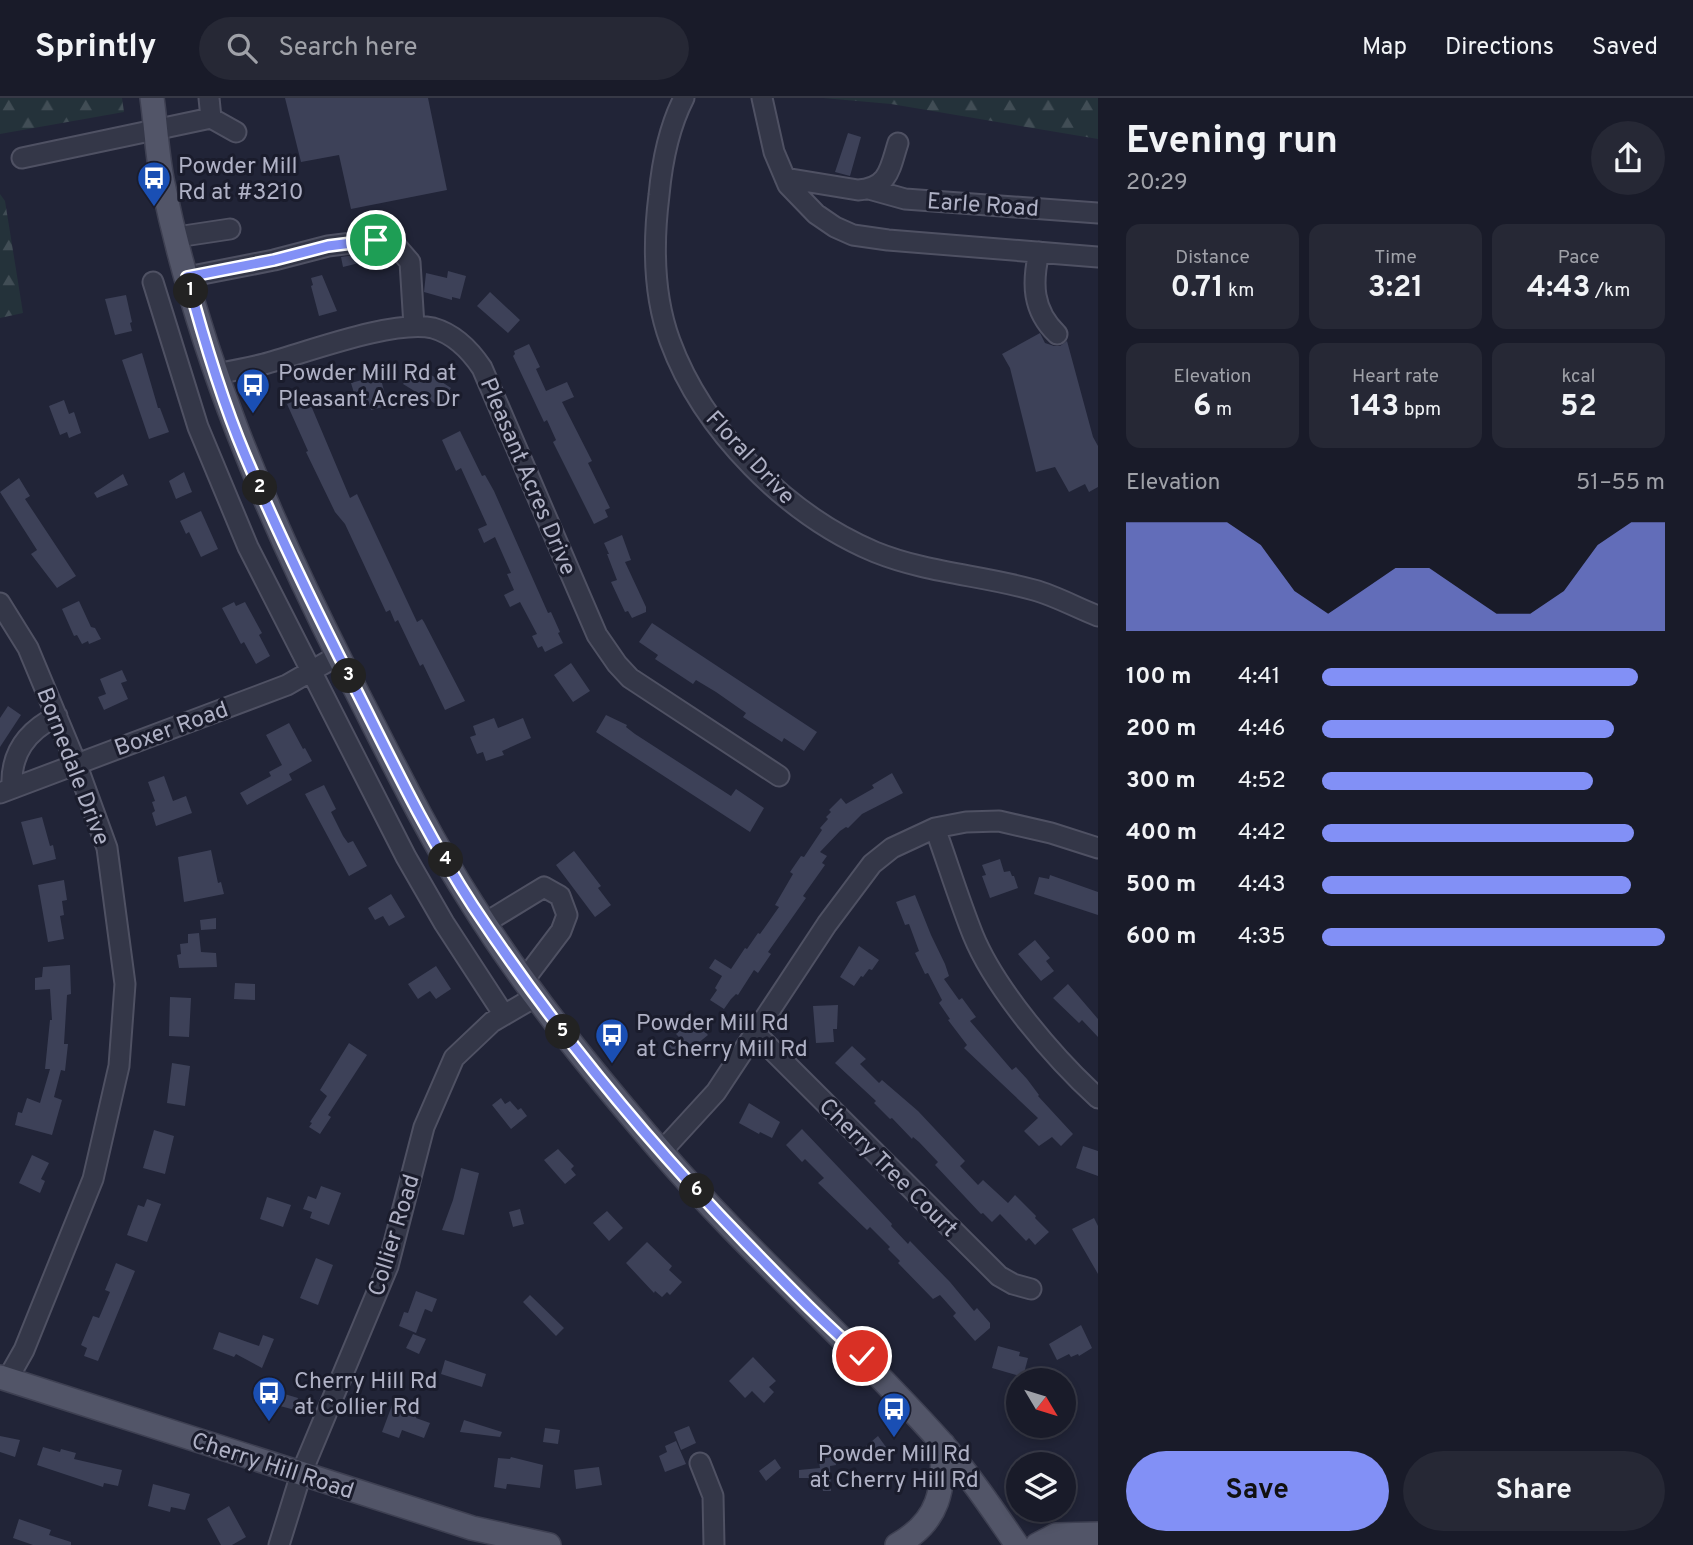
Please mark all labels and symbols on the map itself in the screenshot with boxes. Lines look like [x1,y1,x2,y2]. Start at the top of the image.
place label: Powder Mill Rd at #3210 [178,153,303,208]
bus stop icon: Powder Mill Rd at #3210 [135,159,173,208]
street label: Earle Road [926,188,1040,225]
pin [346,210,406,270]
pin: 1 [174,274,208,308]
place label: Powder Mill Rd at Pleasant Acres Dr [278,360,460,415]
bus stop icon: Powder Mill Rd at Pleasant Acres Dr [234,366,272,415]
street label: Pleasant Acres Drive [472,374,581,580]
street label: Floral Drive [698,406,800,512]
pin: 2 [243,470,278,506]
pin: 3 [332,658,366,694]
street label: Bornedale Drive [28,684,115,850]
street label: Boxer Road [111,696,233,764]
pin: 4 [428,842,464,878]
place label: Powder Mill Rd at Cherry Mill Rd [636,1010,808,1065]
pin: 5 [546,1014,580,1049]
bus stop icon: Powder Mill Rd at Cherry Mill Rd [593,1016,631,1065]
street label: Cherry Tree Court [812,1093,963,1244]
street label: Collier Road [363,1171,428,1300]
pin: 6 [680,1174,714,1208]
pin [832,1326,892,1386]
place label: Cherry Hill Rd at Collier Rd [294,1368,437,1423]
north arrow [1006,1368,1076,1438]
bus stop icon: Cherry Hill Rd at Collier Rd [250,1374,288,1423]
bus stop icon: Powder Mill Rd at Cherry Hill Rd [875,1390,913,1439]
street label: Cherry Hill Road [187,1427,357,1507]
place label: Powder Mill Rd at Cherry Hill Rd [809,1441,979,1496]

